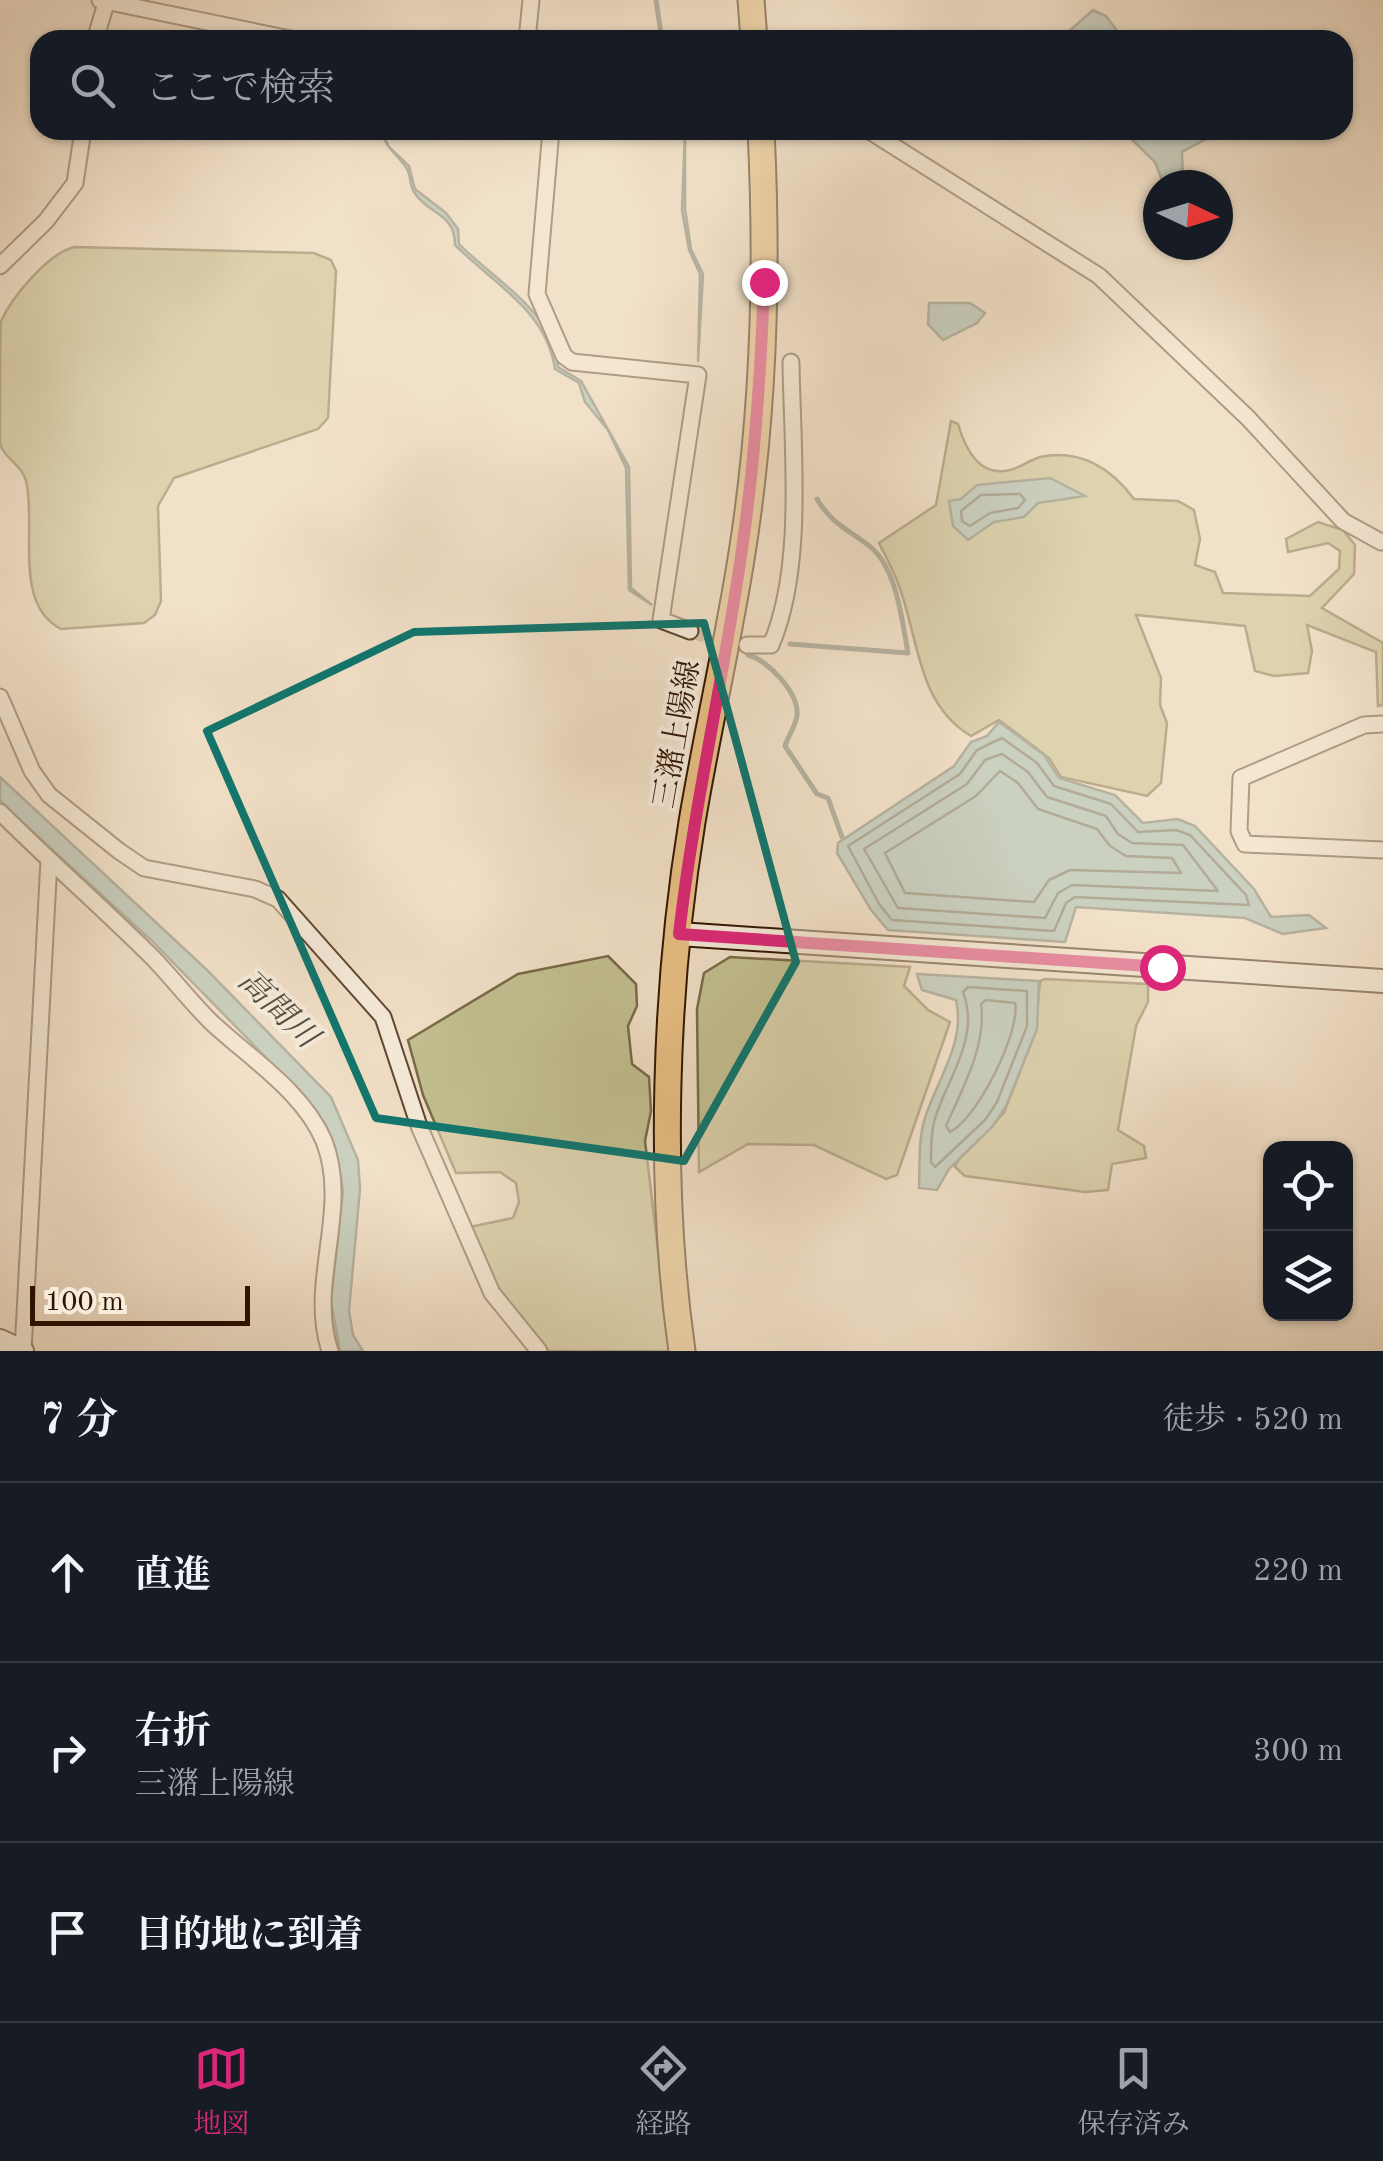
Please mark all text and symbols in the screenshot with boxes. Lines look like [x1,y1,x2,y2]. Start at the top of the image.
search box [30,30,1353,140]
icon: search [65,58,120,113]
text: ここで検索 [145,71,335,109]
north arrow [1143,170,1233,260]
route end [742,260,788,306]
street label: 三潴上陽線 [647,657,706,811]
route start [1140,945,1186,991]
water label: 高間川 [231,963,327,1057]
map controls [1263,1141,1353,1321]
button: locate [1263,1141,1353,1231]
button: layers [1263,1231,1353,1321]
scale bar [30,1281,250,1326]
text: 100 m [45,1289,124,1317]
text: 7 分 [40,1401,118,1443]
text: 徒歩 · 520 m [1162,1405,1343,1437]
icon: ahead [40,1545,95,1600]
text: 220 m [1253,1556,1343,1588]
text: 直進 [135,1558,211,1596]
text: 右折 [135,1714,211,1752]
icon: right [40,1725,95,1780]
text: 300 m [1253,1736,1343,1768]
text: 三潴上陽線 [135,1770,295,1802]
icon: arrive [40,1905,95,1960]
text: 目的地に到着 [135,1918,363,1956]
tab: 地図 [193,2041,249,2144]
tab: 経路 [635,2041,692,2144]
tab: 保存済み [1078,2041,1190,2144]

